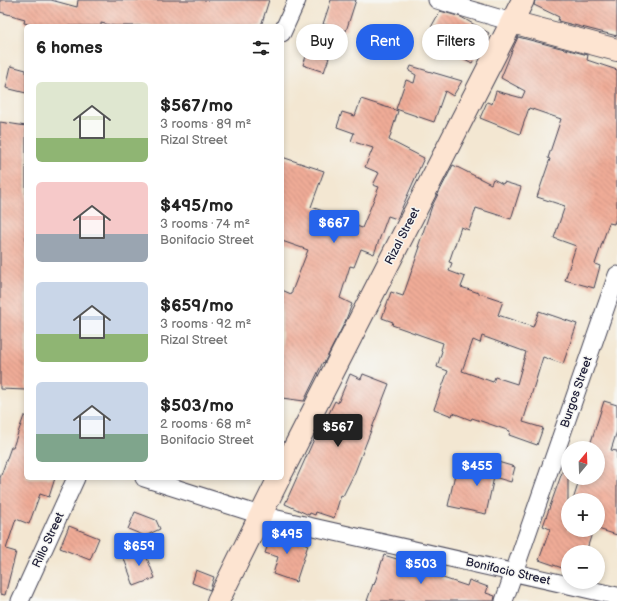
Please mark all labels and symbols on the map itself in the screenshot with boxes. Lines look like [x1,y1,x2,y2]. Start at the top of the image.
street label: Rizal Street [382,205,423,267]
pin: $667 [310,210,358,244]
street label: Burgos Street [557,354,596,430]
pin: $567 [314,414,362,448]
north arrow [561,441,605,485]
pin: $455 [453,453,501,487]
street label: Rillo Street [29,510,68,570]
pin: $495 [263,521,311,555]
pin: $659 [115,533,163,567]
pin: $503 [397,551,445,585]
street label: Bonifacio Street [464,554,552,589]

